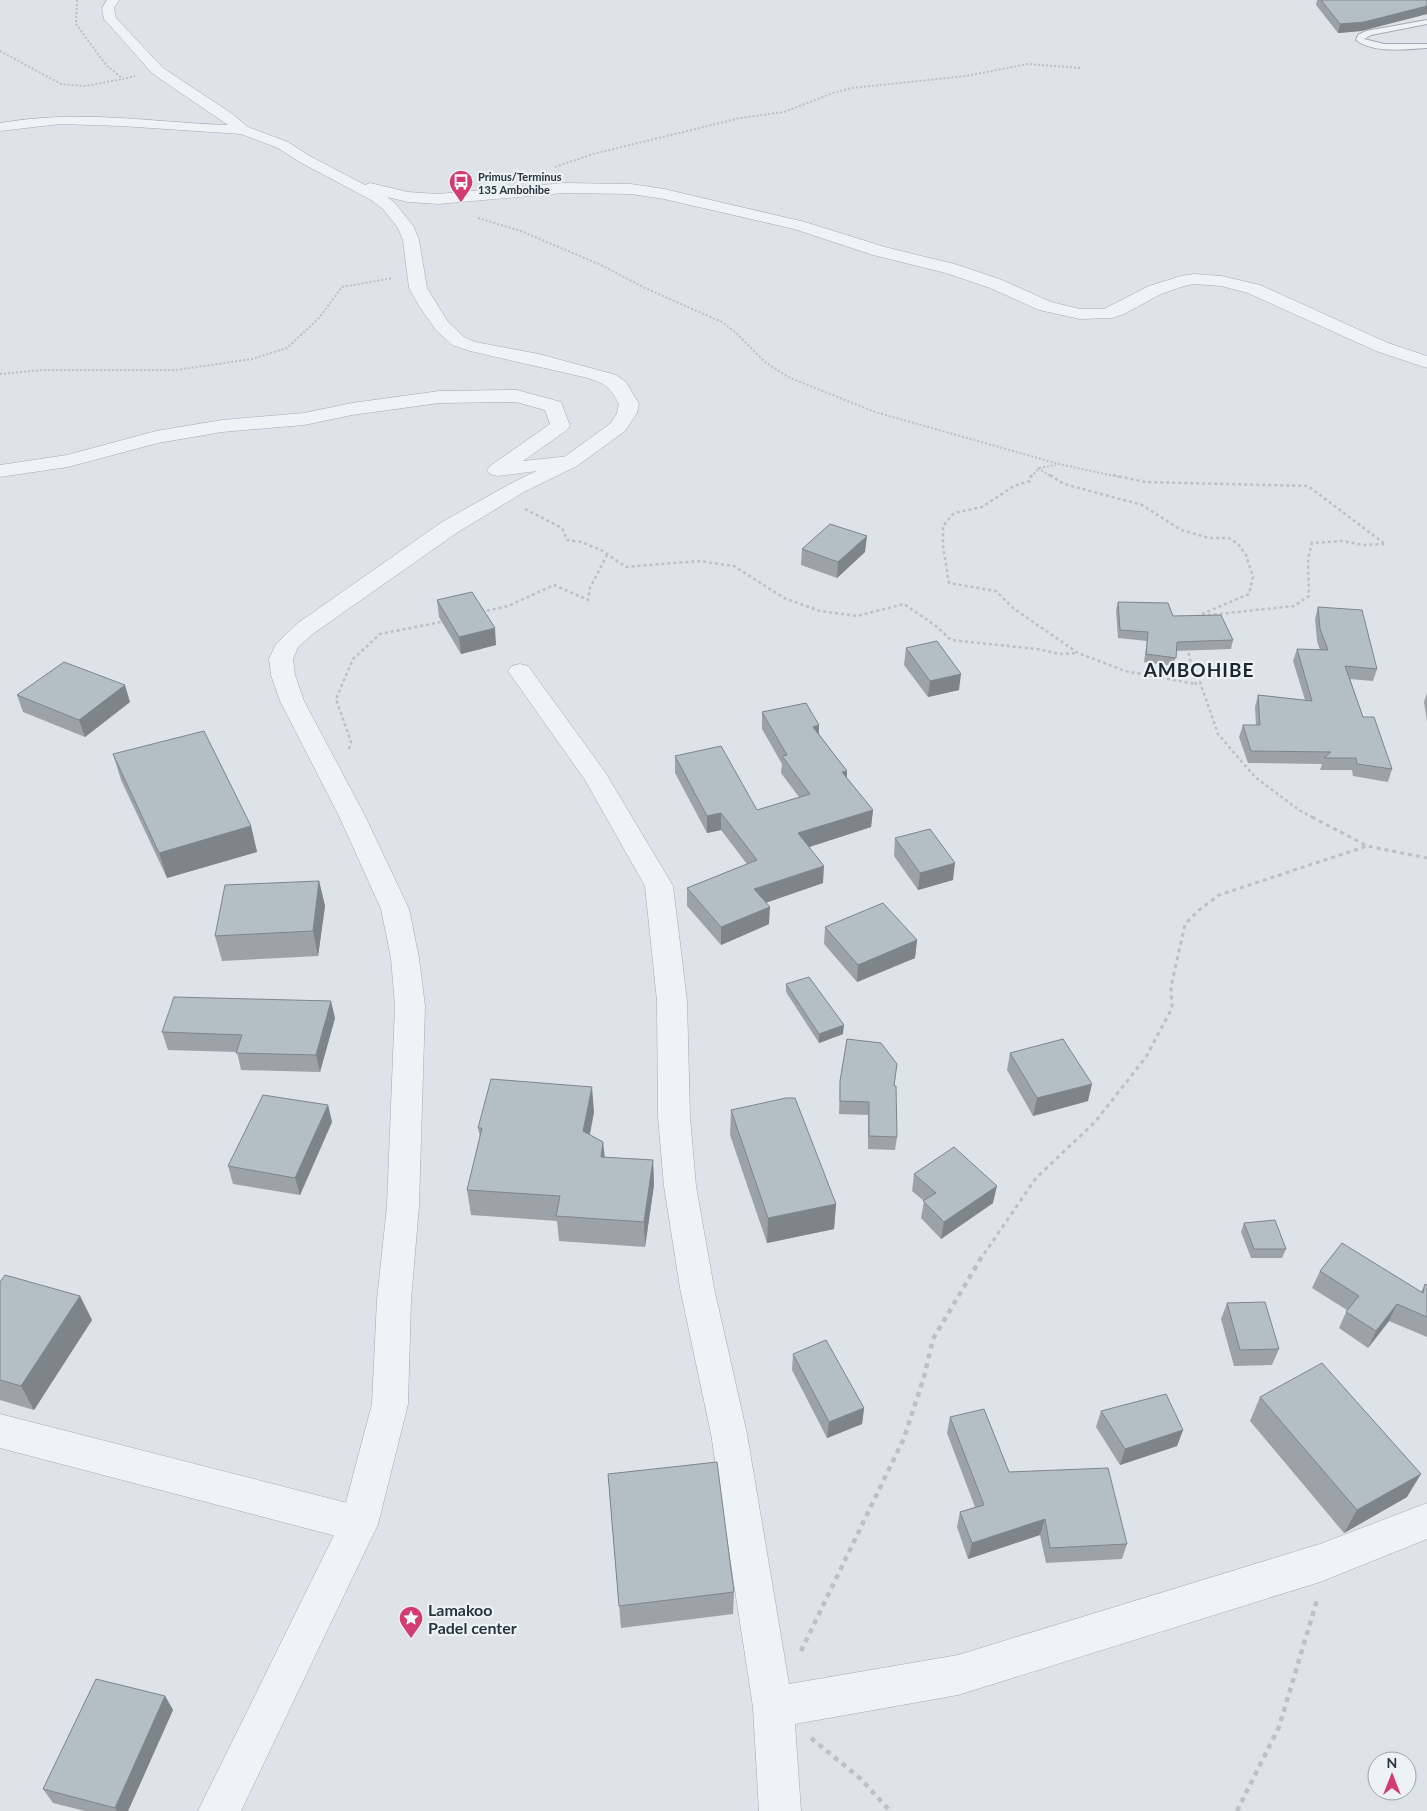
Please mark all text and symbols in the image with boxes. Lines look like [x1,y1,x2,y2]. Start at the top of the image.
bus stop icon: Primus/Terminus 135 Ambohibe [448,169,474,203]
place label: Primus/Terminus 135 Ambohibe [478,170,562,196]
district label: AMBOHIBE [1143,658,1254,681]
place label: Lamakoo Padel center [428,1600,517,1637]
place icon: Lamakoo Padel center [398,1605,424,1639]
north arrow [1367,1751,1417,1801]
text: N [1387,1754,1397,1771]

